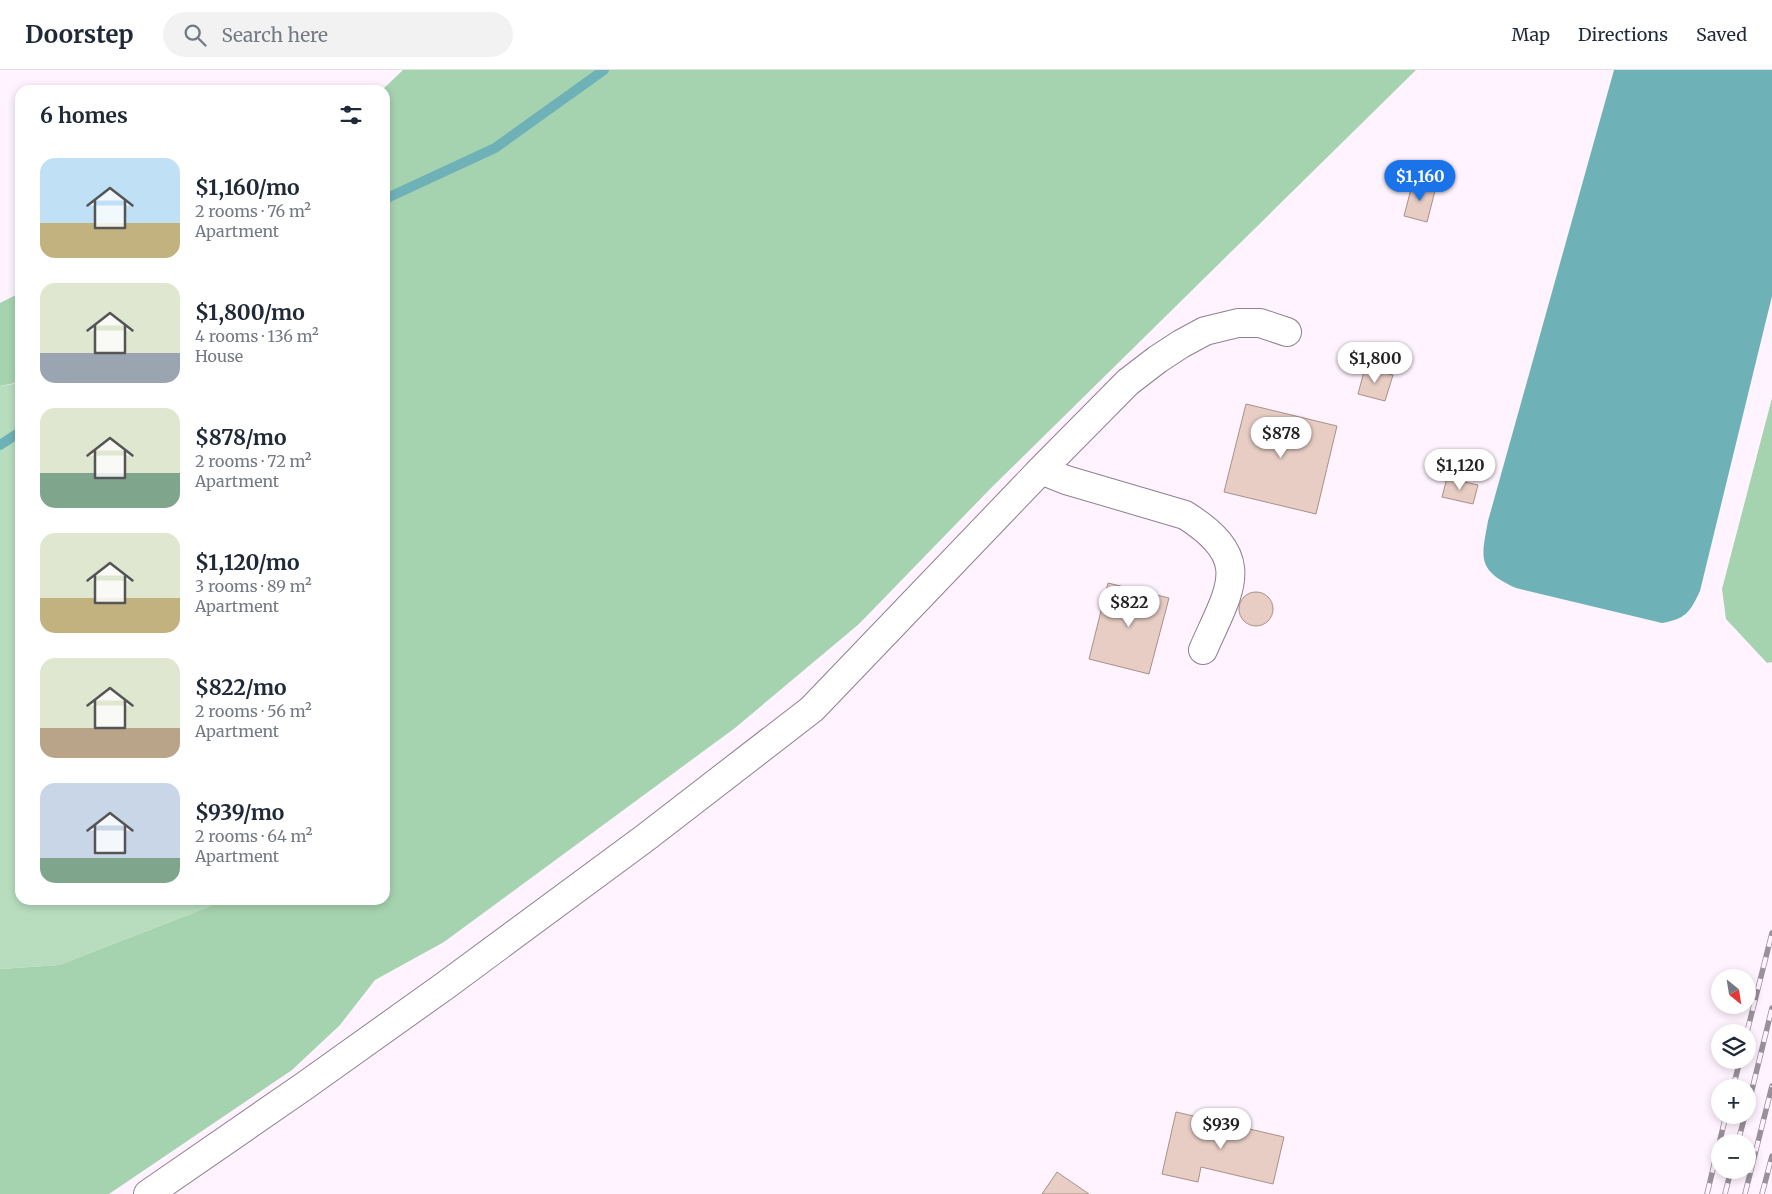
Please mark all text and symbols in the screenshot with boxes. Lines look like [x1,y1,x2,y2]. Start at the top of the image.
search box [163,12,513,57]
text: Doorstep [25,19,133,50]
icon: search [181,21,209,49]
text: Search here [221,23,328,47]
text: Map [1512,23,1550,46]
text: Directions [1578,23,1668,46]
text: Saved [1696,23,1747,46]
icon: filters [337,101,365,129]
text: 6 homes [40,102,128,129]
pin: $1,160 [1379,160,1461,202]
text: $1,160 [1395,166,1445,186]
text: $1,160/mo [195,174,300,201]
icon: home [80,178,140,238]
text: 2 rooms · 76 m² [195,201,311,221]
text: Apartment [195,221,279,241]
text: $1,800/mo [195,299,305,326]
icon: home [80,303,140,363]
text: 4 rooms · 136 m² [195,326,319,346]
pin: $1,800 [1334,342,1416,384]
text: House [195,346,243,366]
text: $1,800 [1348,348,1402,368]
pin: $878 [1251,416,1311,459]
text: $878 [1262,423,1300,443]
text: $878/mo [195,424,286,451]
icon: home [80,428,140,488]
pin: $1,120 [1419,448,1501,491]
text: 2 rooms · 72 m² [195,451,311,471]
text: $1,120 [1435,455,1485,475]
text: Apartment [195,471,279,491]
text: $1,120/mo [195,549,299,576]
icon: home [80,553,140,613]
text: 3 rooms · 89 m² [195,576,312,596]
pin: $822 [1099,586,1159,628]
text: $822 [1110,592,1148,612]
text: Apartment [195,596,279,616]
text: $822/mo [195,674,287,701]
icon: home [80,678,140,738]
text: 2 rooms · 56 m² [195,701,312,721]
text: Apartment [195,721,279,741]
text: $939/mo [195,799,284,826]
icon: home [80,803,140,863]
text: 2 rooms · 64 m² [195,826,313,846]
text: Apartment [195,846,279,866]
north arrow [1711,969,1756,1014]
map controls [1711,969,1756,1179]
button: layers [1711,1024,1756,1069]
button: + [1711,1079,1756,1124]
pin: $939 [1191,1108,1251,1150]
text: $939 [1202,1114,1240,1134]
button: − [1711,1134,1756,1179]

